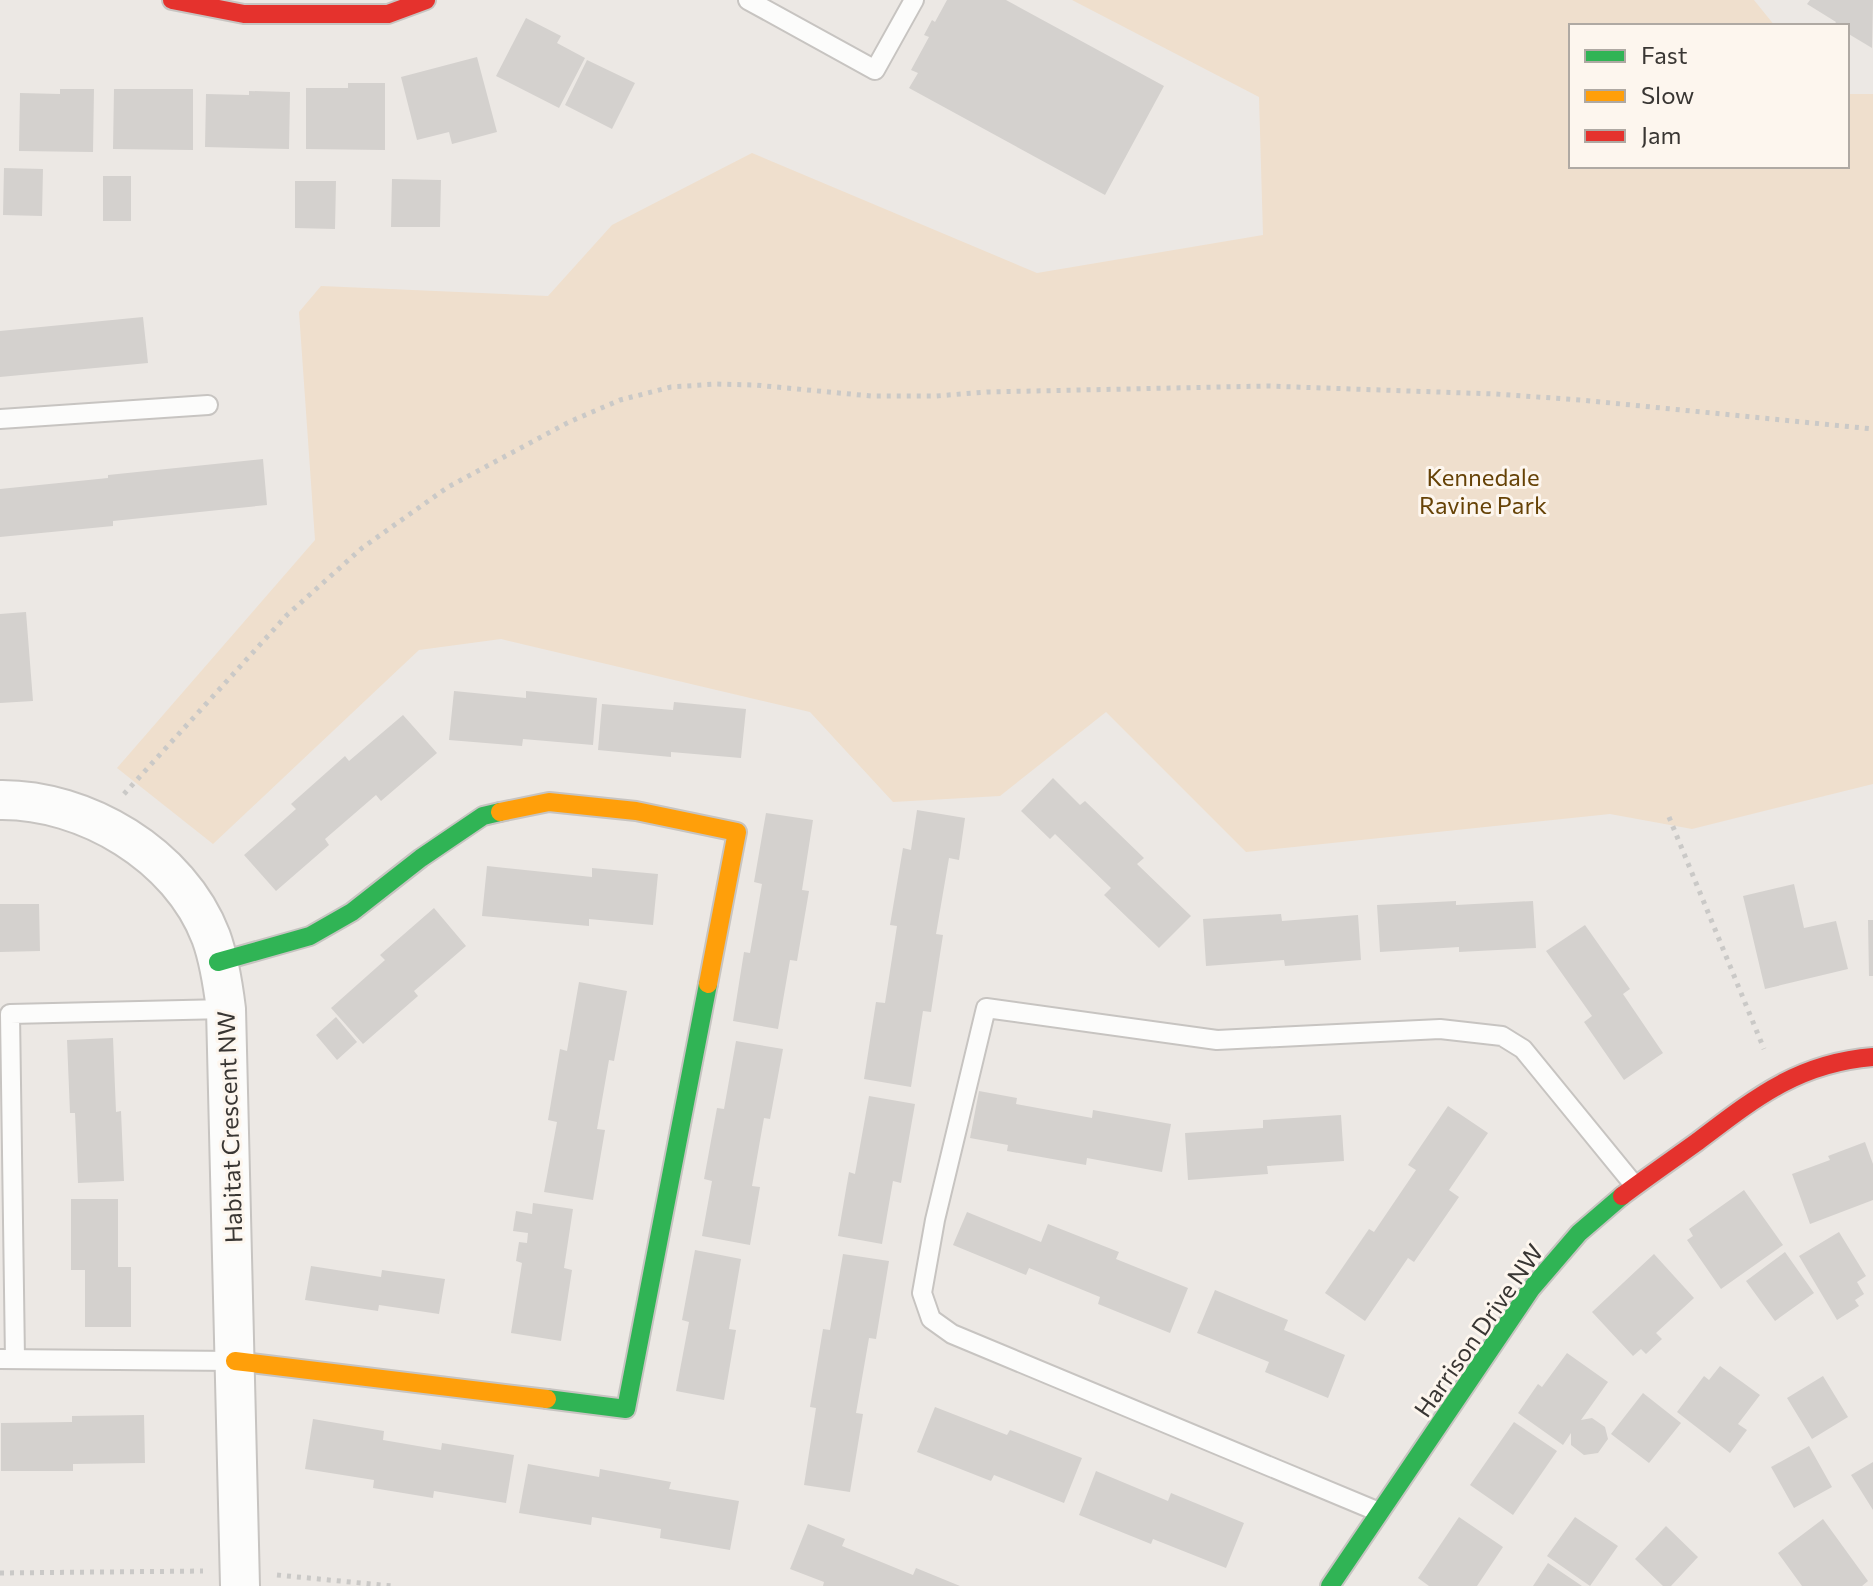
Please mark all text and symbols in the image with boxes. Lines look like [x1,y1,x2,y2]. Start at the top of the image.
legend [1569,24,1849,168]
text: Fast [1641,40,1688,69]
text: Slow [1641,80,1694,109]
text: Jam [1641,120,1681,149]
park label: Kennedale Ravine Park [1419,462,1547,519]
street label: Habitat Crescent NW [210,1010,248,1244]
street label: Harrison Drive NW [1407,1238,1549,1422]

